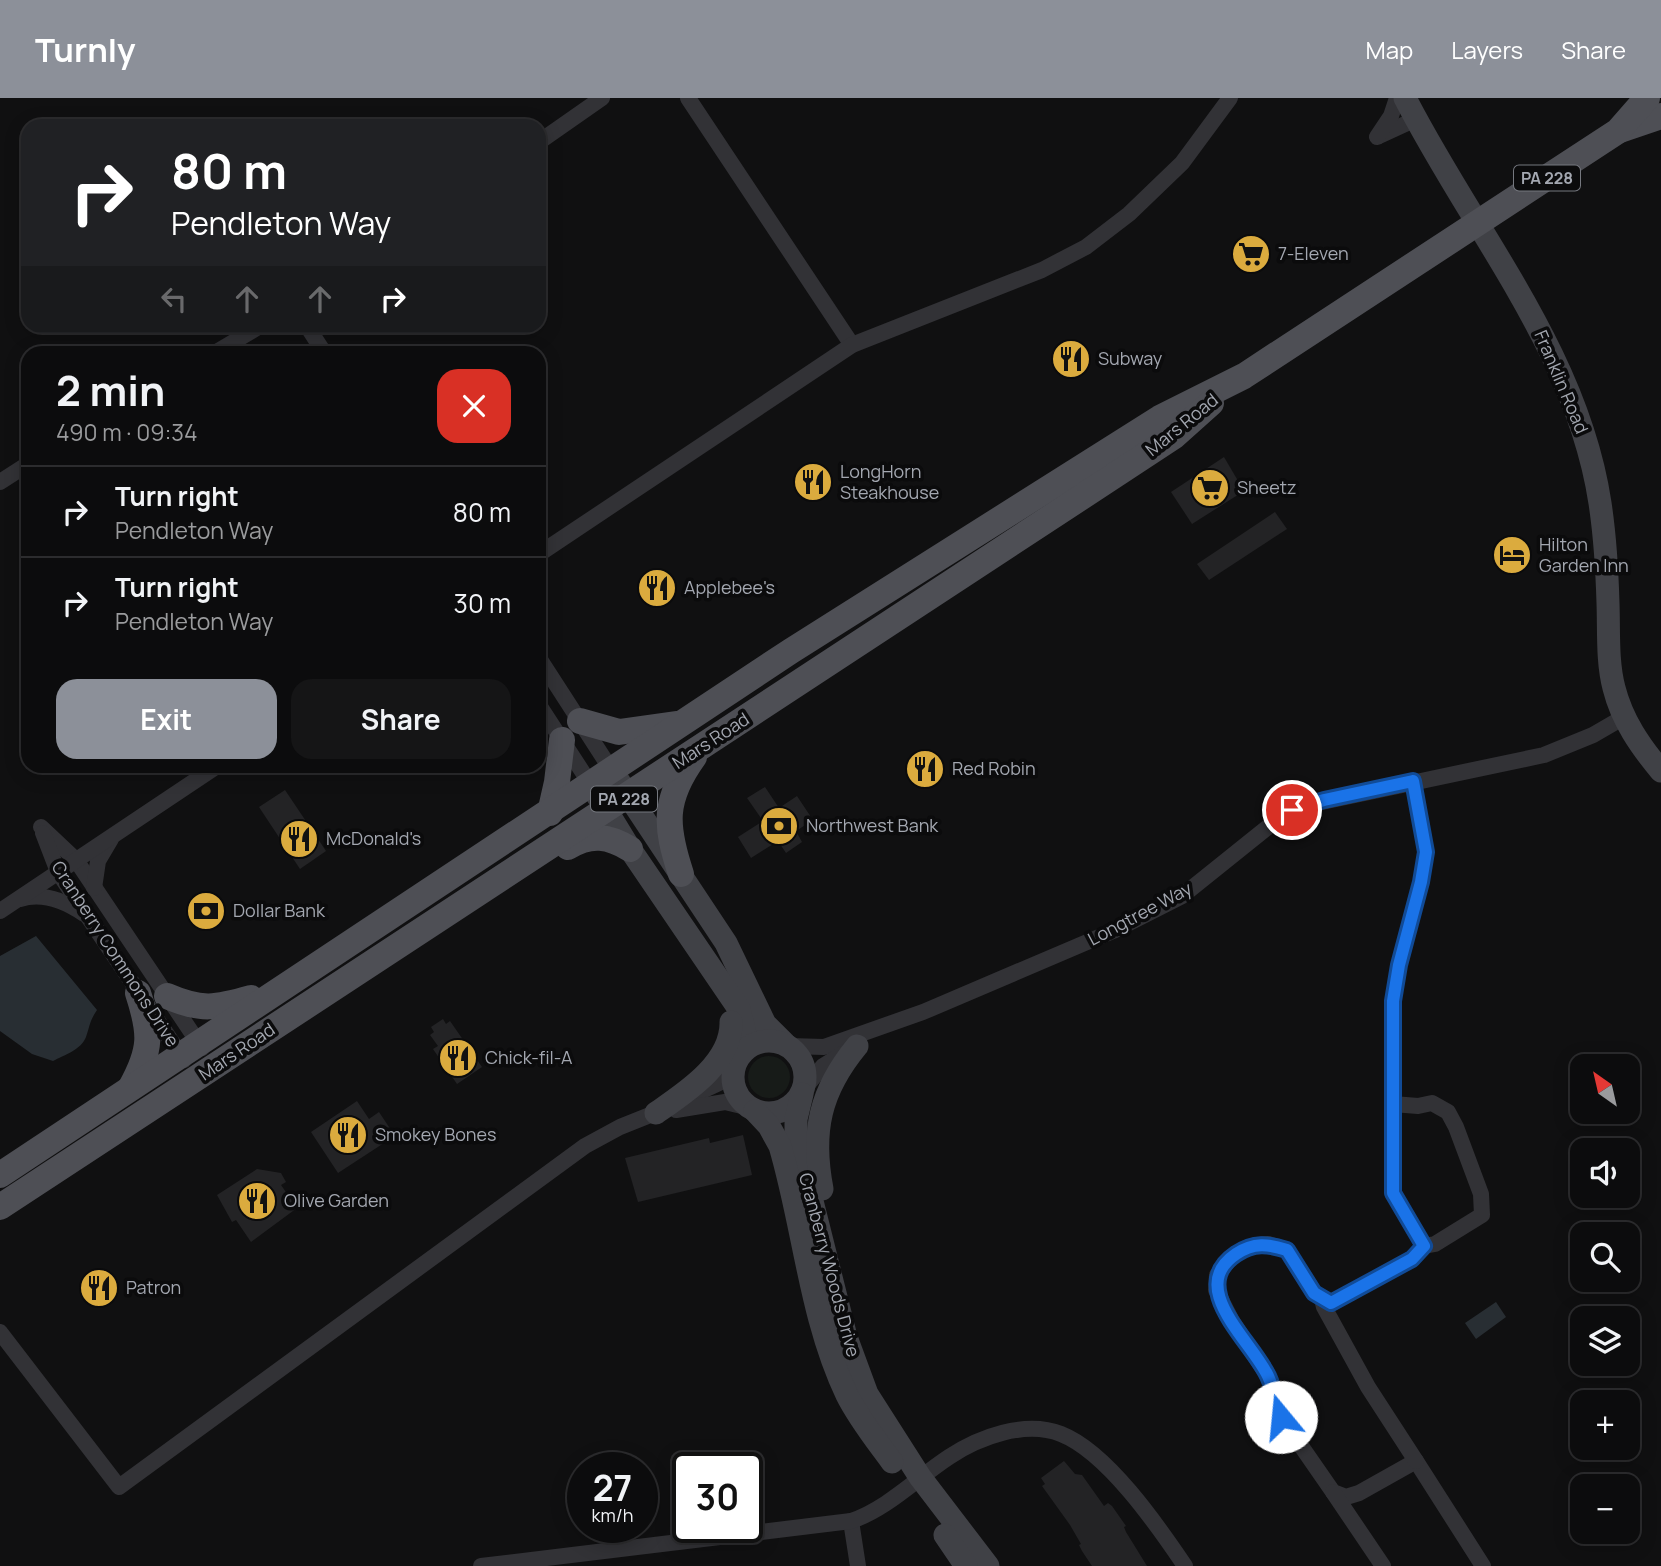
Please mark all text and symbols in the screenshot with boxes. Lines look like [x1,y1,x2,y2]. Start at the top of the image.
text: Turnly [35,27,136,72]
text: Map [1366,33,1413,66]
text: Layers [1451,33,1523,66]
text: Share [1561,33,1626,66]
text: 80 m [171,137,287,204]
icon: right [56,147,147,238]
road number: PA 228 [1514,166,1580,190]
text: Pendleton Way [171,201,391,245]
supermarket icon: 7-Eleven [1230,233,1272,275]
place label: 7-Eleven [1278,241,1349,265]
icon: left [155,280,193,318]
icon: ahead [228,280,266,318]
icon: ahead [301,280,339,318]
icon: right [374,280,412,318]
street label: Franklin Road [1529,326,1594,437]
restaurant icon: Subway [1050,338,1092,380]
place label: Subway [1098,346,1163,370]
text: 2 min [56,361,165,419]
button: close [437,369,511,443]
street label: Mars Road [1140,388,1223,461]
text: 490 m · 09:34 [56,416,198,448]
place label: LongHorn Steakhouse [840,459,939,504]
restaurant icon: LongHorn Steakhouse [792,461,834,503]
supermarket icon: Sheetz [1189,467,1231,509]
place label: Sheetz [1237,475,1297,499]
text: Turn right [115,478,239,514]
icon: right [56,493,94,531]
text: 80 m [453,494,511,530]
text: Pendleton Way [115,514,273,546]
place label: Hilton Garden Inn [1539,532,1629,577]
hotel icon: Hilton Garden Inn [1491,534,1533,576]
restaurant icon: Applebee's [636,567,678,609]
text: Turn right [115,569,239,605]
place label: Applebee's [684,575,775,599]
icon: right [56,584,94,622]
text: 30 m [454,585,511,621]
text: Pendleton Way [115,605,273,637]
button: Exit [56,679,277,759]
button: Share [291,679,511,759]
street label: Mars Road [667,706,753,774]
restaurant icon: Red Robin [904,748,946,790]
place label: Red Robin [952,756,1036,780]
pin [1262,780,1322,840]
road number: PA 228 [591,786,657,812]
icon: arrive [1273,791,1311,829]
bank icon: Northwest Bank [758,805,800,847]
place label: Northwest Bank [806,813,939,837]
restaurant icon: McDonald's [278,818,320,860]
place label: McDonald's [326,826,421,850]
street label: Cranberry Commons Drive [47,856,185,1051]
street label: Longtree Way [1083,875,1196,951]
bank icon: Dollar Bank [185,890,227,932]
place label: Dollar Bank [233,898,326,922]
street label: Mars Road [194,1017,279,1085]
restaurant icon: Chick-fil-A [437,1037,479,1079]
place label: Chick-fil-A [485,1045,573,1069]
north arrow [1570,1054,1640,1124]
map controls [1570,1054,1640,1544]
restaurant icon: Smokey Bones [327,1114,369,1156]
place label: Smokey Bones [375,1122,496,1146]
button: sound [1570,1138,1640,1208]
street label: Cranberry Woods Drive [794,1170,866,1359]
restaurant icon: Olive Garden [236,1180,278,1222]
place label: Olive Garden [284,1188,389,1212]
button: search [1570,1222,1640,1292]
restaurant icon: Patron [78,1267,120,1309]
place label: Patron [126,1275,181,1299]
button: layers [1570,1306,1640,1376]
position arrow [1244,1380,1318,1454]
button: + [1570,1390,1640,1460]
speed limit sign: 30 [672,1452,763,1543]
text: 27 [593,1464,632,1512]
button: − [1570,1474,1640,1544]
text: km/h [592,1503,633,1527]

